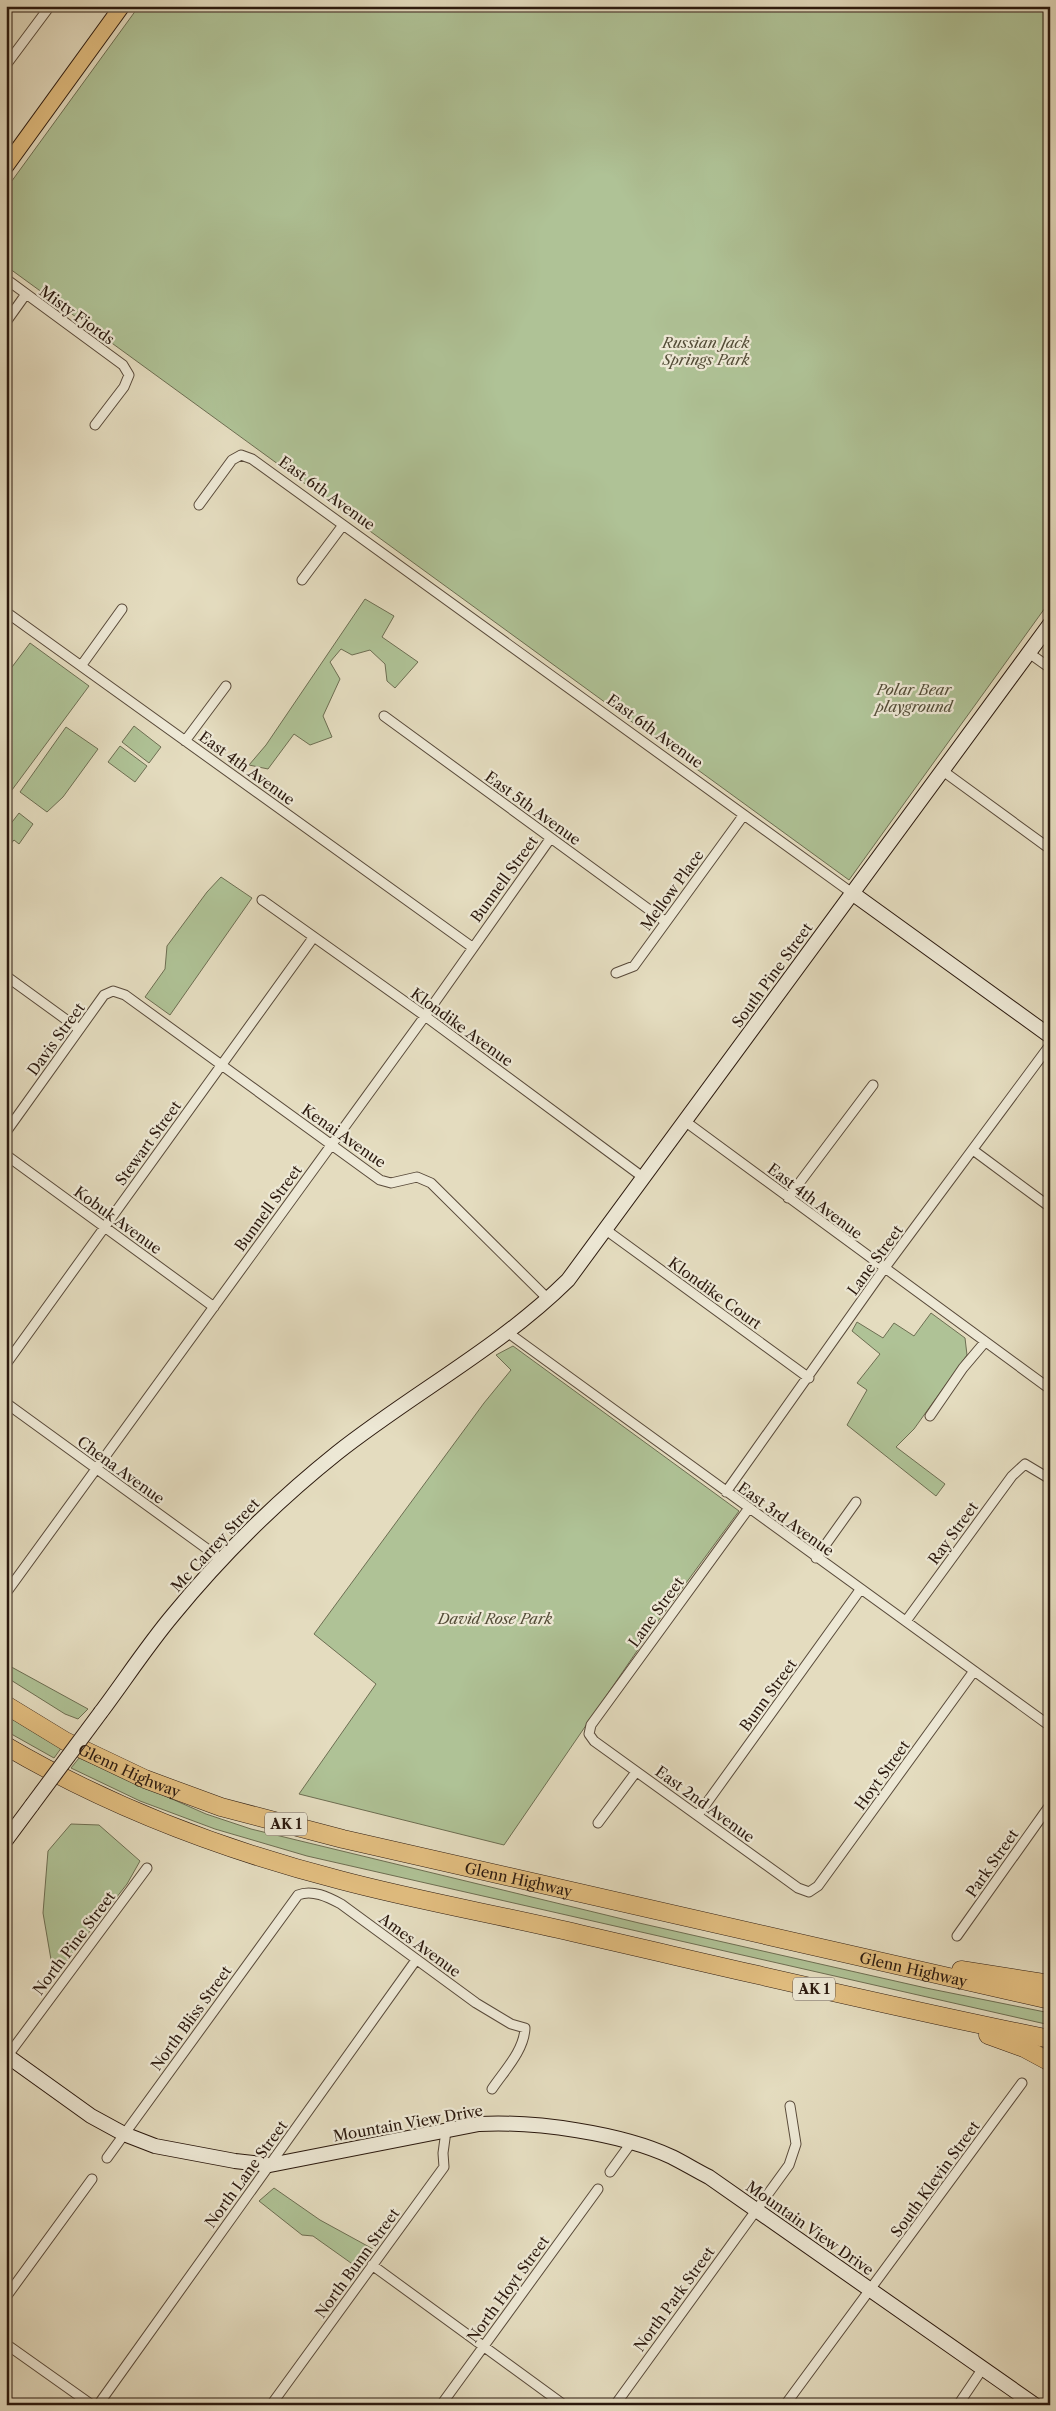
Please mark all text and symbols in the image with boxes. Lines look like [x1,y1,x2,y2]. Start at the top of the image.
street label: Misty Fjords [36,281,118,349]
park label: Russian Jack Springs Park [661,333,750,369]
street label: East 6th Avenue [275,452,379,534]
park label: Polar Bear playground [873,680,954,716]
street label: East 6th Avenue [603,690,707,772]
street label: East 4th Avenue [195,727,299,809]
street label: East 5th Avenue [481,767,585,849]
street label: Bunnell Street [466,831,542,926]
street label: Mellow Place [636,846,708,934]
street label: South Pine Street [728,918,817,1031]
street label: Klondike Avenue [407,984,517,1070]
street label: Davis Street [23,998,89,1079]
street label: Stewart Street [111,1096,186,1189]
street label: Kenai Avenue [298,1100,390,1172]
street label: East 4th Avenue [764,1159,866,1243]
street label: Bunnell Street [230,1160,306,1255]
street label: Kobuk Avenue [70,1182,166,1258]
street label: Lane Street [843,1221,907,1299]
street label: Klondike Court [665,1253,766,1334]
street label: Chena Avenue [74,1432,168,1508]
street label: East 3rd Avenue [734,1478,838,1560]
street label: Mc Carrey Street [167,1494,264,1596]
street label: Ray Street [924,1497,983,1568]
street label: Lane Street [624,1573,688,1651]
park label: David Rose Park [437,1609,553,1628]
street label: Bunn Street [735,1654,801,1735]
street label: Hoyt Street [850,1736,914,1814]
street label: Glenn Highway [75,1739,184,1801]
street label: East 2nd Avenue [652,1762,758,1846]
road number: AK 1 [265,1812,307,1836]
street label: Park Street [962,1825,1023,1901]
street label: Glenn Highway [463,1858,575,1901]
street label: North Pine Street [29,1887,120,1999]
street label: Ames Avenue [374,1908,465,1981]
street label: Glenn Highway [858,1947,970,1991]
street label: North Bliss Street [147,1961,236,2074]
road number: AK 1 [793,1978,835,2000]
street label: Mountain View Drive [332,2100,484,2146]
street label: North Lane Street [201,2116,292,2231]
street label: South Klevin Street [886,2117,984,2241]
street label: Mountain View Drive [742,2177,878,2279]
street label: North Bunn Street [311,2204,404,2322]
street label: North Hoyt Street [463,2231,554,2346]
street label: North Park Street [630,2242,719,2355]

